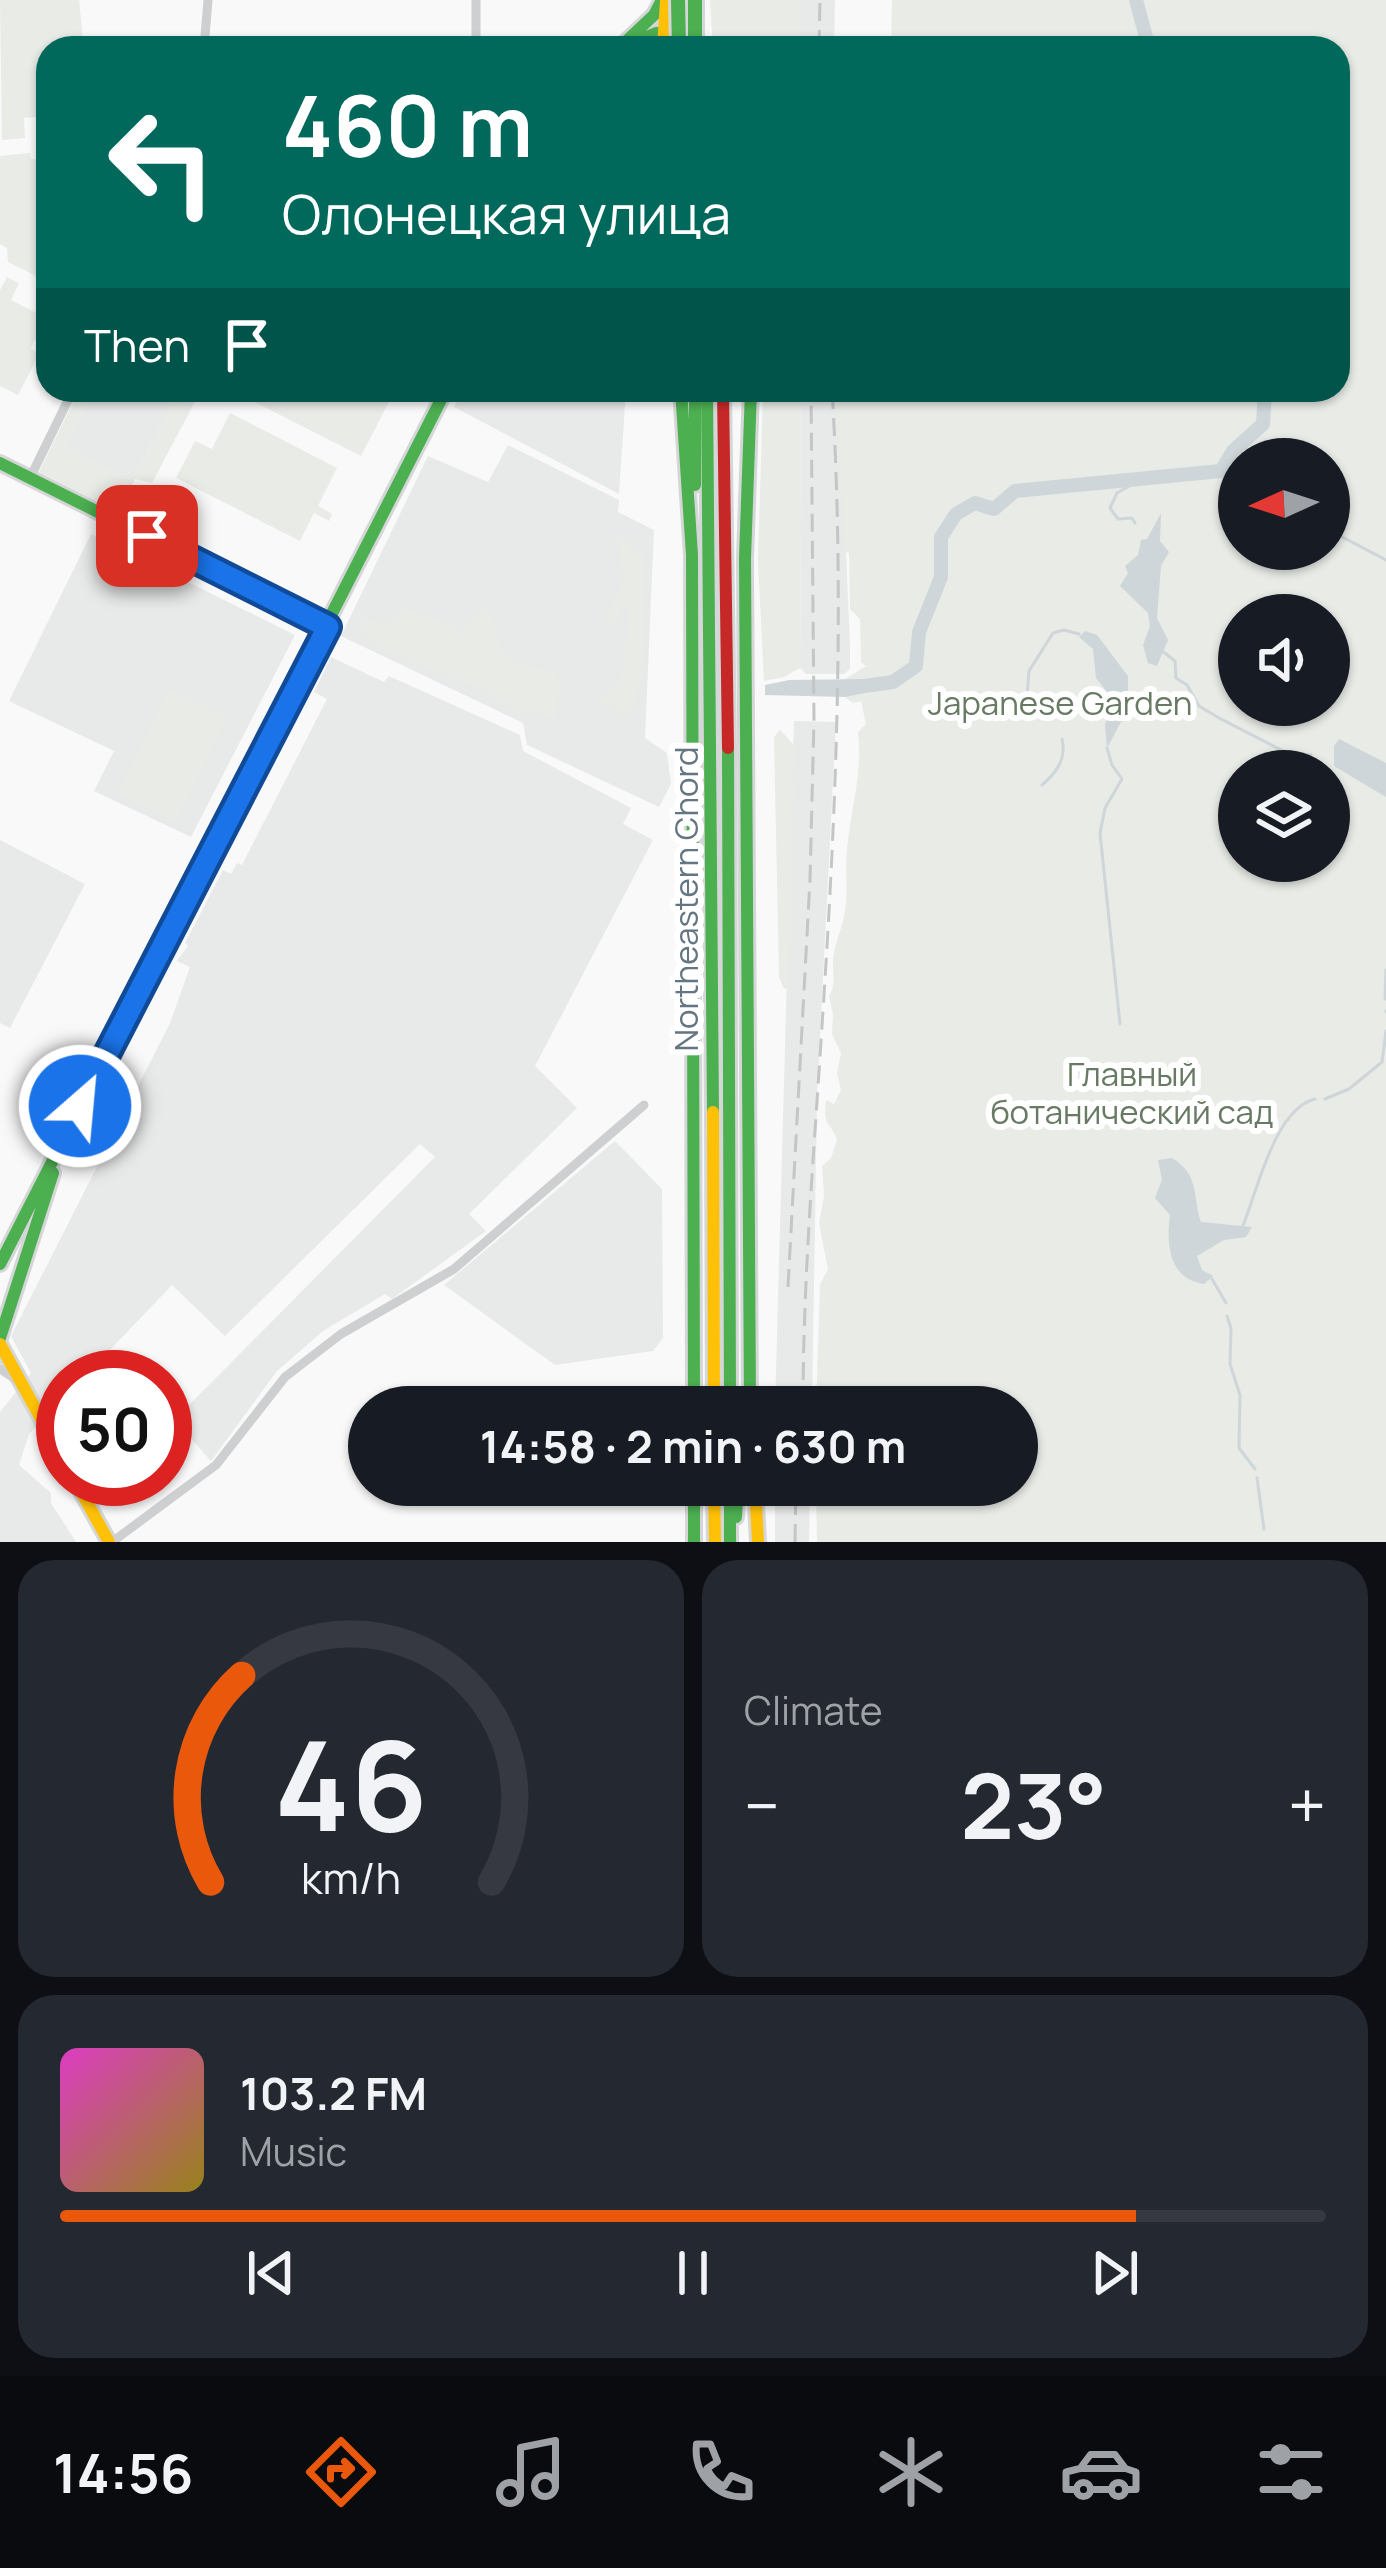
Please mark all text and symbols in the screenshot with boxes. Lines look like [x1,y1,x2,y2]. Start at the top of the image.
text: 460 m [282,67,533,182]
icon: left [84,84,240,240]
text: Олонецкая улица [282,176,731,250]
icon: arrive [214,312,280,378]
text: Then [84,314,190,376]
north arrow [1218,438,1350,570]
map controls [1218,438,1350,882]
pin [96,485,198,587]
icon: arrive [114,503,180,569]
button: sound [1218,594,1350,726]
park label: Japanese Garden [928,680,1192,725]
street label: Northeastern Chord [663,746,708,1052]
button: layers [1218,750,1350,882]
position arrow [17,1043,143,1169]
park label: Главный ботанический сад [990,1051,1274,1134]
speed limit sign: 50 [36,1350,192,1506]
text: 14:58 · 2 min · 630 m [480,1415,906,1477]
text: Climate [744,1683,883,1737]
text: 46 [274,1698,428,1868]
text: 23° [961,1743,1107,1866]
text: − [744,1760,780,1850]
text: + [1288,1760,1326,1850]
text: km/h [301,1847,401,1906]
text: 103.2 FM [240,2062,427,2124]
text: Music [240,2124,347,2178]
icon: previous [238,2240,304,2306]
icon: pause [660,2240,726,2306]
icon: next [1082,2240,1148,2306]
icon: directions [299,2430,383,2514]
icon: music [489,2430,573,2514]
icon: phone [679,2430,763,2514]
icon: climate [869,2430,953,2514]
icon: car [1059,2430,1143,2514]
icon: filters [1249,2430,1333,2514]
text: 14:56 [53,2435,193,2509]

